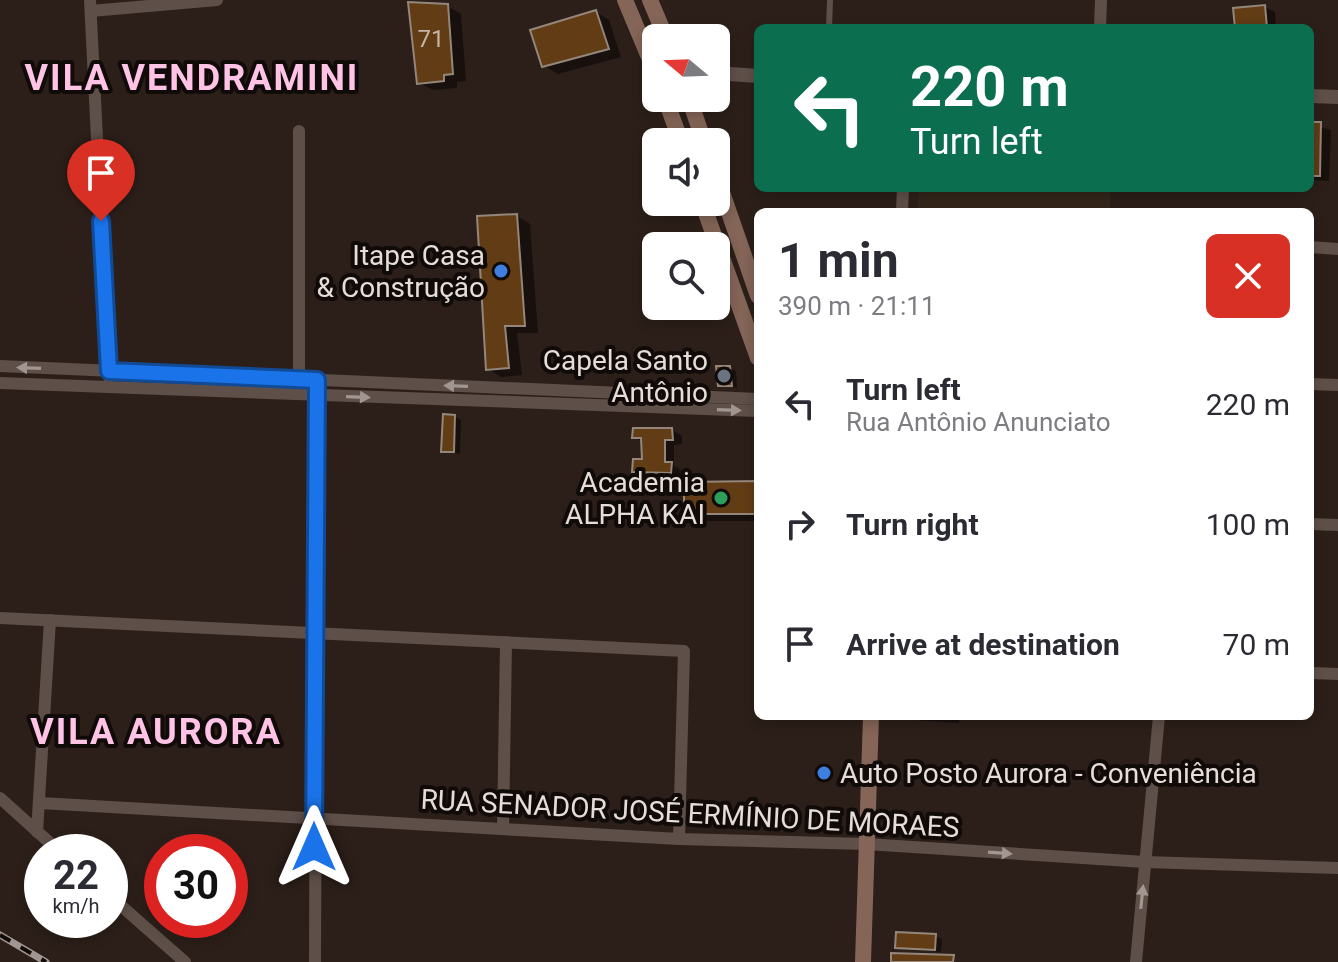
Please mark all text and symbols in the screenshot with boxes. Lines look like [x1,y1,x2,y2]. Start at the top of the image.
north arrow [642,24,730,112]
map controls [642,24,730,320]
house number: 71 [418,25,444,53]
text: 220 m [910,54,1069,120]
icon: left [778,56,882,160]
district label: VILA VENDRAMINI [25,57,359,99]
text: Turn left [910,121,1043,163]
button: sound [642,128,730,216]
pin [67,139,135,221]
icon: arrive [79,151,123,195]
button: search [642,232,730,320]
text: 1 min [778,232,899,289]
button: close [1206,234,1290,318]
place label: Itape Casa & Construção [317,239,485,304]
marker: Itape Casa & Construção [492,262,510,280]
text: 390 m · 21:11 [778,291,936,321]
place label: Capela Santo Antônio [543,344,708,409]
one-way arrow [16,361,41,374]
marker: Capela Santo Antônio [715,367,733,385]
text: Turn left [846,372,961,407]
one-way arrow [443,379,468,392]
icon: left [778,382,822,426]
text: 220 m [1206,387,1290,422]
one-way arrow [346,391,371,404]
one-way arrow [717,403,743,416]
text: Rua Antônio Anunciato [846,407,1110,437]
place label: Academia ALPHA KAI [565,466,705,531]
marker: Academia ALPHA KAI [712,489,730,507]
icon: right [778,502,822,546]
text: Turn right [846,507,979,542]
text: 100 m [1206,507,1290,542]
icon: arrive [778,622,822,666]
text: Arrive at destination [846,627,1120,662]
text: 70 m [1223,627,1290,662]
district label: VILA AURORA [30,711,282,753]
place label: Auto Posto Aurora - Conveniência [840,757,1257,790]
marker: Auto Posto Aurora - Conveniência [815,764,833,782]
street label: RUA SENADOR JOSÉ ERMÍNIO DE MORAES [420,783,960,844]
position arrow [272,805,356,889]
speed limit sign: 30 [144,834,248,938]
one-way arrow [988,846,1013,859]
text: 22 [53,852,99,899]
one-way arrow [1136,884,1149,909]
text: km/h [53,894,99,918]

